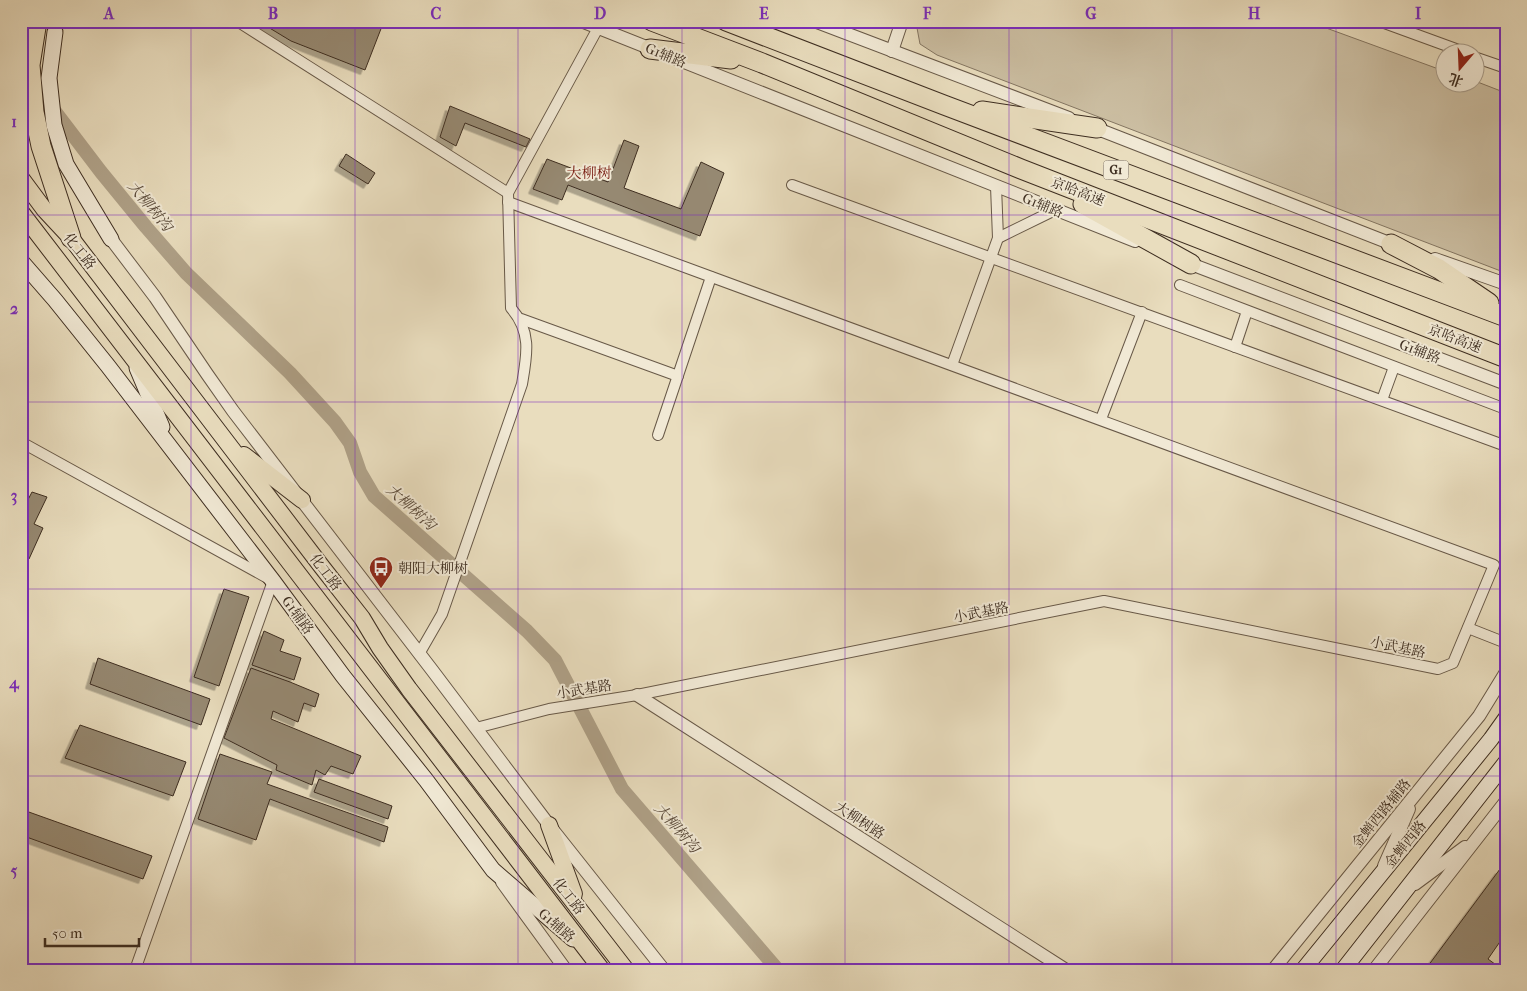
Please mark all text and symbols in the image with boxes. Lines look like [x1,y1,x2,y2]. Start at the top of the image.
text: A [103,4,115,23]
text: B [268,4,278,23]
text: C [431,4,442,23]
text: D [594,4,606,23]
text: E [759,4,769,23]
text: F [922,4,932,23]
text: G [1085,4,1097,23]
text: H [1248,4,1261,23]
text: I [1415,4,1422,23]
street label: G1辅路 [643,40,689,71]
north arrow [1434,42,1484,92]
text: 北 [1447,70,1465,90]
text: 1 [11,112,17,131]
road number: G1 [1104,160,1128,180]
district label: 大柳树 [566,164,612,182]
street label: 京哈高速 [1049,173,1107,209]
water label: 大柳树沟 [124,177,177,236]
street label: G1辅路 [1020,190,1066,221]
street label: 化工路 [60,230,99,273]
text: 2 [10,299,18,318]
street label: 京哈高速 [1426,320,1484,356]
street label: G1辅路 [1397,336,1443,367]
water label: 大柳树沟 [383,480,441,535]
text: 3 [11,486,17,506]
street label: 化工路 [306,550,345,594]
bus stop icon: 朝阳大柳树 [368,555,394,589]
place label: 朝阳大柳树 [398,560,468,577]
street label: G1辅路 [278,593,317,638]
street label: 小武基路 [952,599,1010,626]
street label: 小武基路 [1369,633,1427,662]
text: 4 [8,673,20,693]
street label: 小武基路 [555,677,613,702]
street label: 金蝉西路辅路 [1348,775,1414,851]
street label: 大柳树路 [832,798,888,843]
water label: 大柳树沟 [651,799,705,858]
street label: 金蝉西路 [1381,817,1429,871]
text: 5 [11,861,18,880]
street label: 化工路 [549,875,588,918]
street label: G1辅路 [535,905,578,946]
scale bar [45,916,139,948]
text: 50 m [52,924,83,942]

